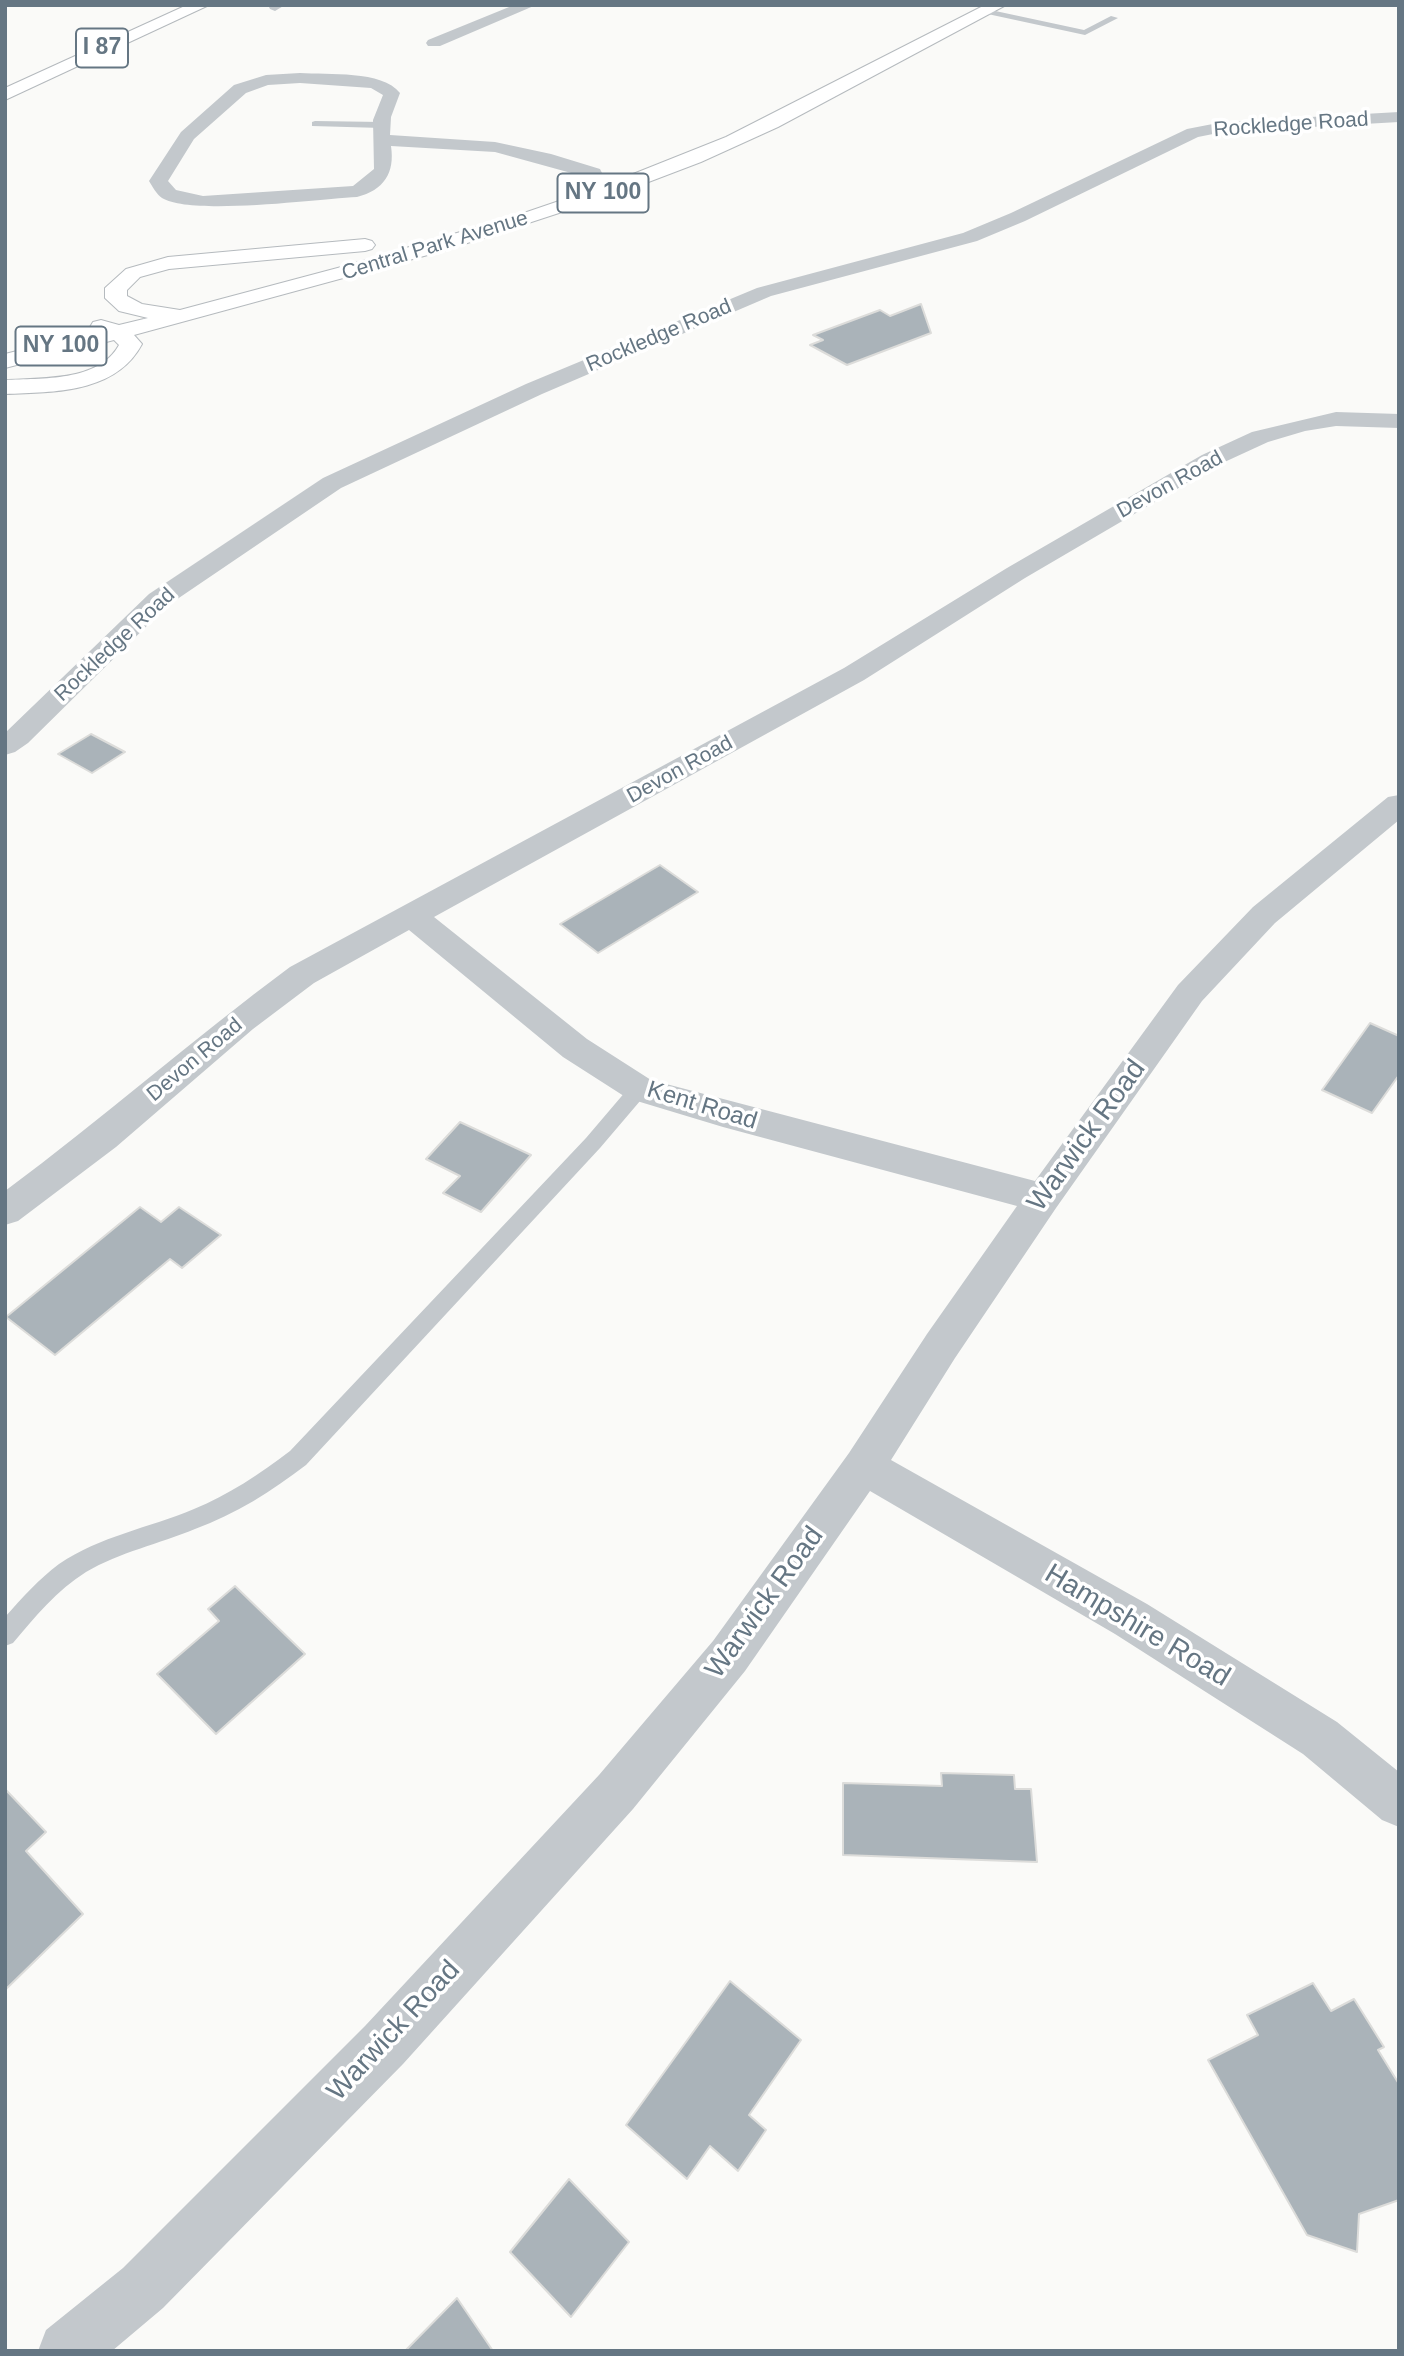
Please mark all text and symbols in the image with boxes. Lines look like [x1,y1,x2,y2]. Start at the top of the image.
road number: I 87 [76,28,128,68]
street label: Rockledge Road [1213,107,1369,143]
road number: NY 100 [558,174,648,212]
street label: Central Park Avenue [339,206,531,286]
street label: Rockledge Road [583,294,735,378]
road number: NY 100 [15,326,106,366]
street label: Devon Road [1113,446,1227,524]
street label: Rockledge Road [50,583,180,707]
street label: Devon Road [623,731,737,809]
street label: Devon Road [142,1013,248,1107]
street label: Warwick Road [1021,1054,1153,1218]
street label: Kent Road [644,1076,760,1136]
street label: Warwick Road [699,1521,831,1685]
street label: Hampshire Road [1038,1557,1236,1695]
street label: Warwick Road [321,1954,467,2108]

